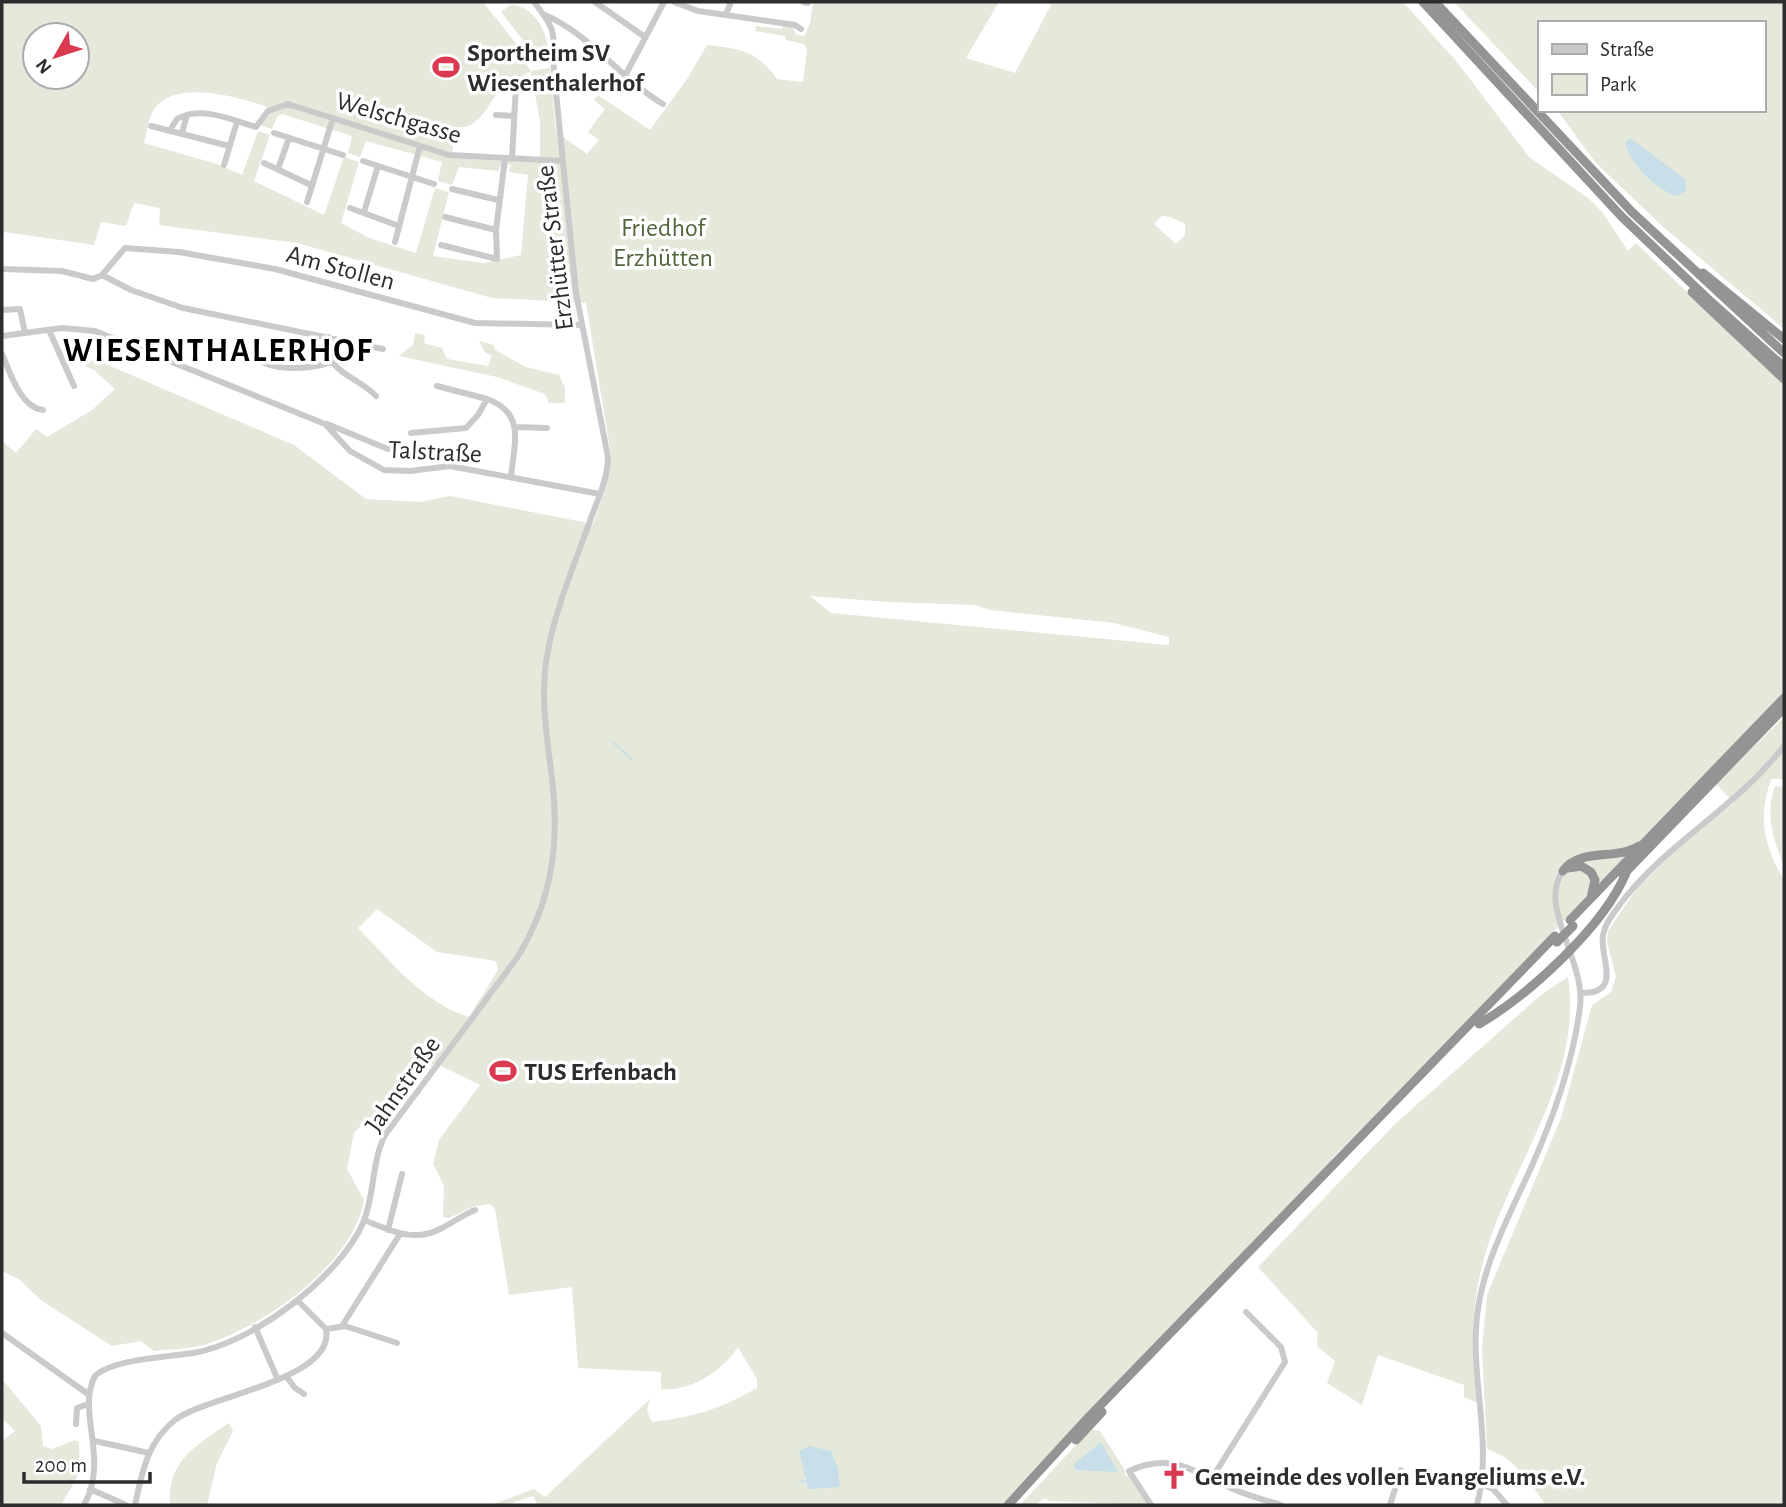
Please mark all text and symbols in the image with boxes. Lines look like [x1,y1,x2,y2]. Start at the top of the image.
north arrow [21,21,91,91]
legend [1538,21,1765,112]
text: Straße [1600,39,1654,60]
place label: Sportheim SV Wiesenthalerhof [467,40,646,96]
sports icon: Sportheim SV Wiesenthalerhof [431,52,461,82]
text: N [32,55,55,77]
text: Park [1600,74,1637,95]
street label: Welschgasse [333,88,464,148]
street label: Erzhütter Straße [532,164,578,332]
park label: Friedhof Erzhütten [613,215,713,271]
street label: Am Stollen [284,241,398,295]
district label: WIESENTHALERHOF [63,335,373,368]
street label: Talstraße [387,437,483,467]
street label: Jahnstraße [360,1032,445,1137]
sports icon: TUS Erfenbach [488,1056,518,1086]
place label: TUS Erfenbach [524,1059,677,1085]
scale bar [24,1440,150,1484]
text: 200 m [35,1455,87,1476]
church icon: Gemeinde des vollen Evangeliums e.V. [1159,1461,1189,1491]
place label: Gemeinde des vollen Evangeliums e.V. [1195,1464,1585,1490]

